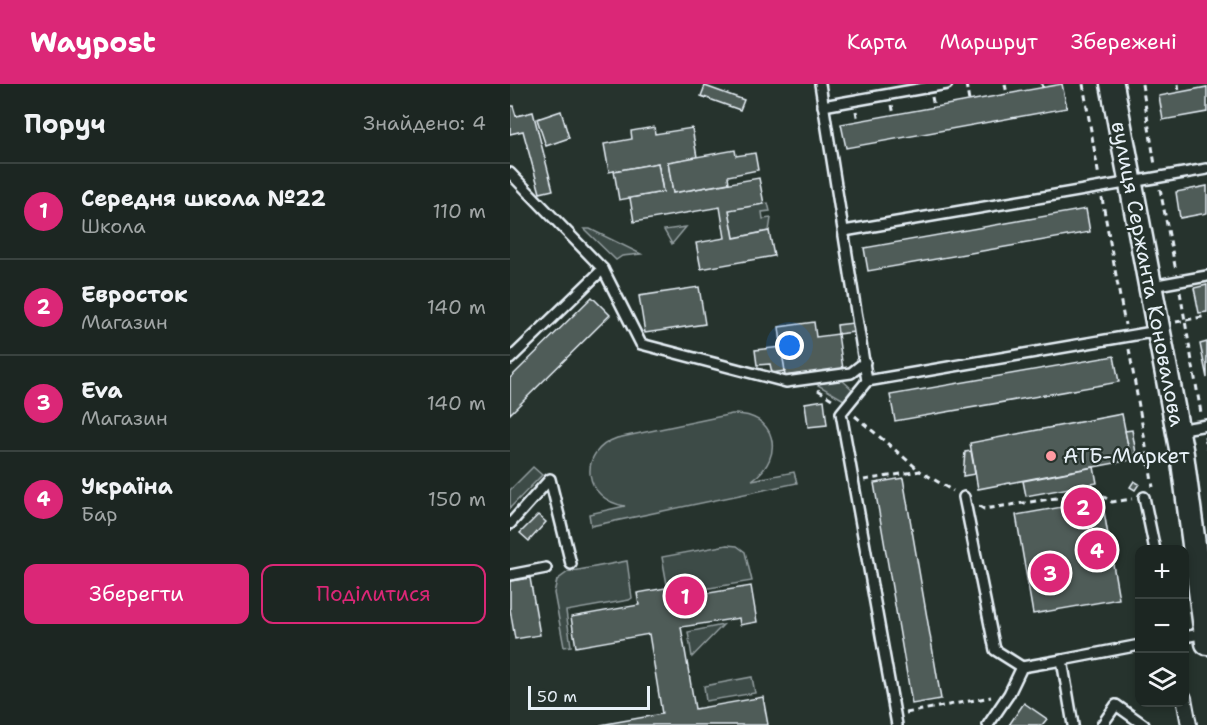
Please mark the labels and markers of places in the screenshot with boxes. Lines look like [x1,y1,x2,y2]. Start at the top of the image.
place label: АТБ-Маркет [1063,442,1190,470]
marker: АТБ-Маркет [1044,449,1058,463]
pin: 2 [1064,484,1102,530]
pin: 4 [1078,528,1116,572]
pin: 3 [1030,550,1070,596]
pin: 1 [666,574,705,618]

